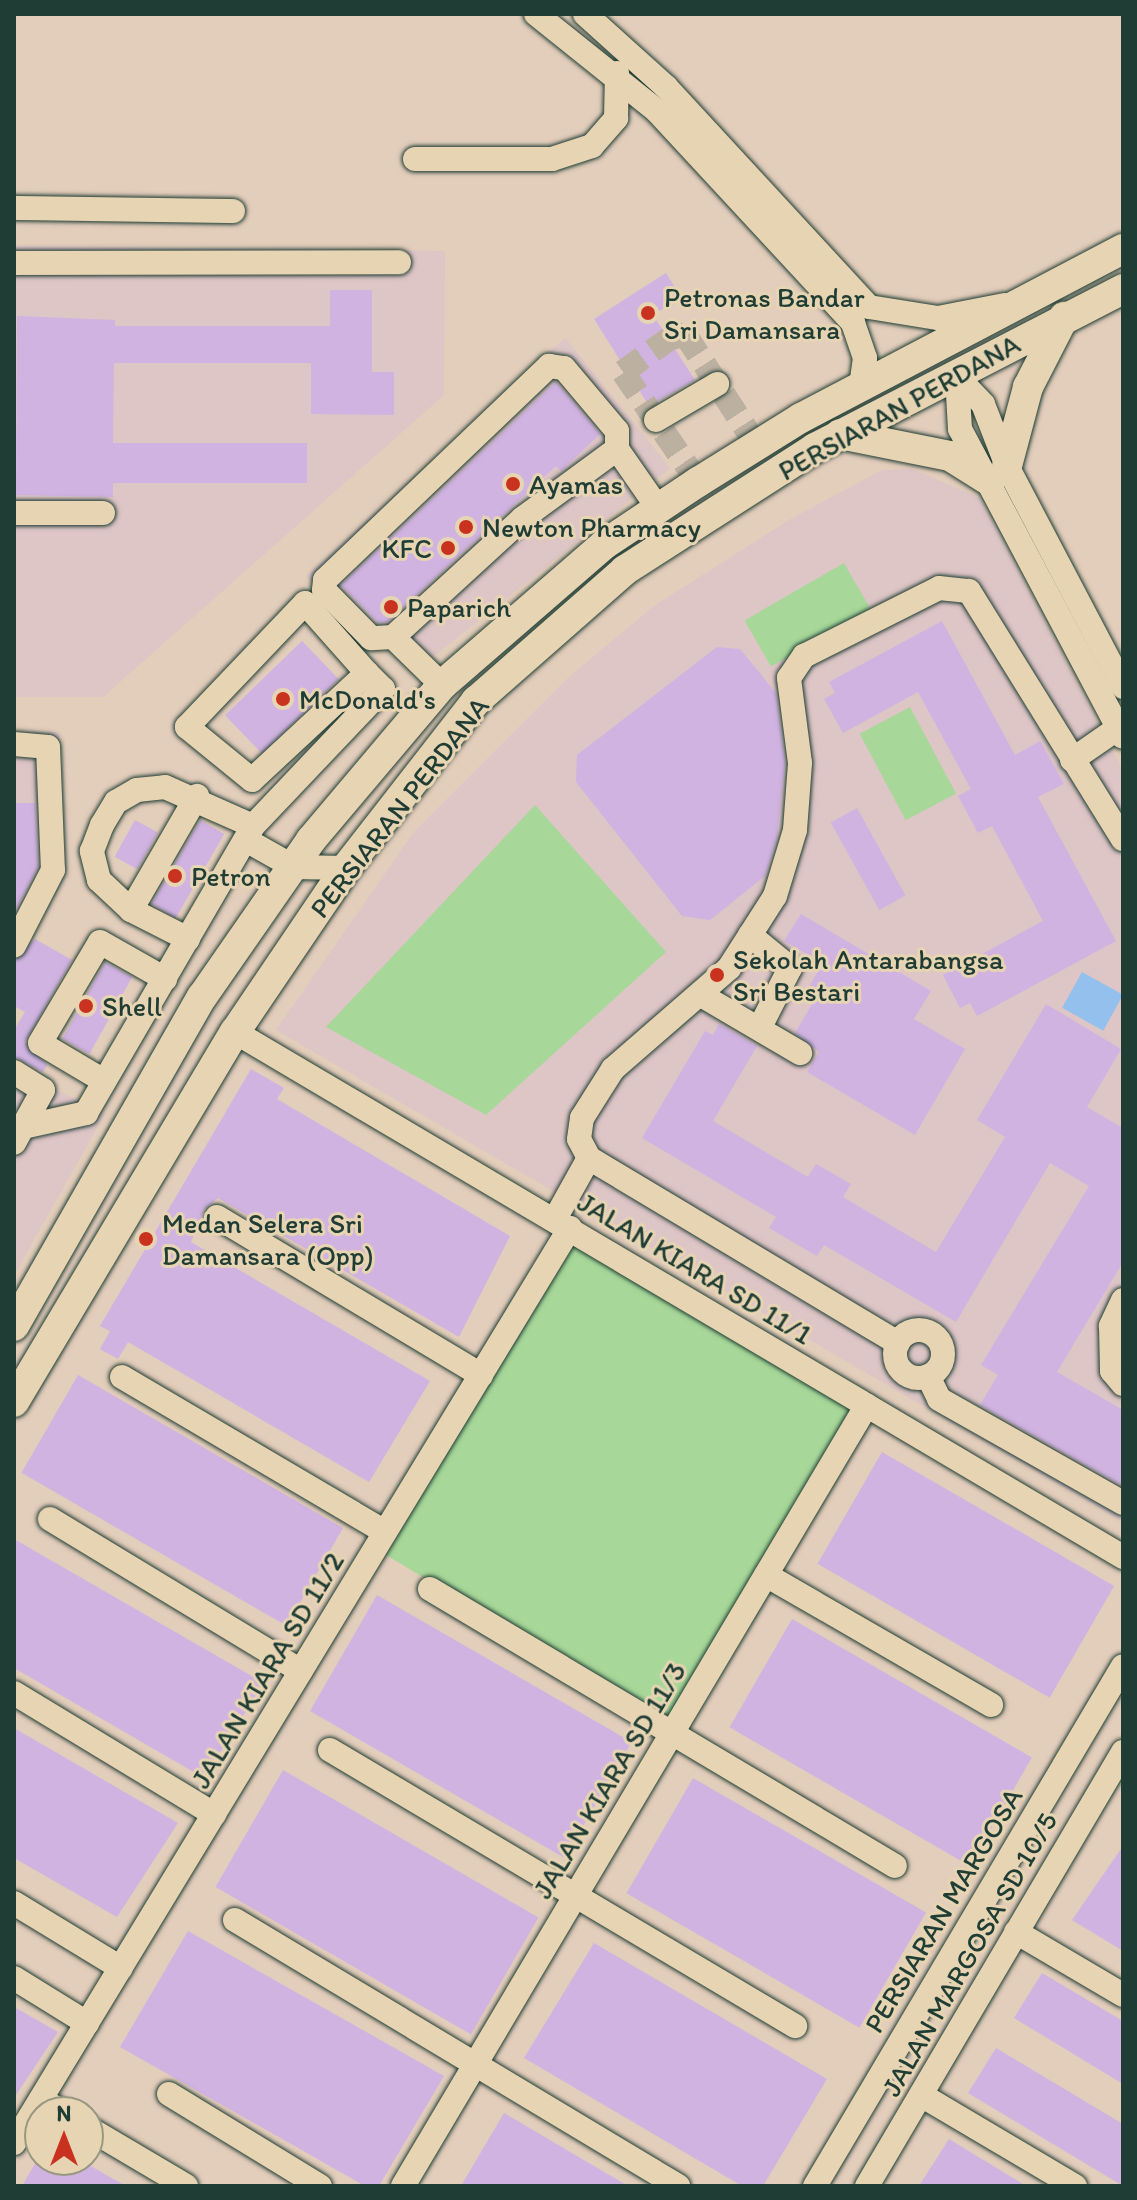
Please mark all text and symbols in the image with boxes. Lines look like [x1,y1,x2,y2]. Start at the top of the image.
place label: Petronas Bandar Sri Damansara [664,280,865,346]
marker: Petronas Bandar Sri Damansara [639,304,657,322]
street label: PERSIARAN PERDANA [772,326,1026,488]
place label: Ayamas [529,467,623,501]
marker: Ayamas [504,475,522,493]
place label: Newton Pharmacy [482,510,700,544]
marker: Newton Pharmacy [457,518,475,536]
place label: KFC [382,531,432,565]
marker: KFC [439,539,457,557]
place label: Paparich [407,590,511,624]
marker: Paparich [382,598,400,616]
place label: McDonald's [299,682,436,716]
marker: McDonald's [274,690,292,708]
street label: PERSIARAN PERDANA [302,690,496,924]
place label: Petron [191,859,271,893]
marker: Petron [166,867,184,885]
place label: Sekolah Antarabangsa Sri Bestari [733,942,1004,1008]
marker: Sekolah Antarabangsa Sri Bestari [708,966,726,984]
place label: Shell [102,989,162,1023]
marker: Shell [77,997,95,1015]
street label: JALAN KIARA SD 11/1 [572,1185,818,1351]
place label: Medan Selera Sri Damansara (Opp) [162,1206,374,1272]
marker: Medan Selera Sri Damansara (Opp) [137,1230,155,1248]
street label: JALAN KIARA SD 11/2 [183,1546,351,1794]
street label: JALAN KIARA SD 11/3 [525,1656,693,1904]
street label: PERSIARAN MARGOSA [856,1781,1030,2039]
street label: JALAN MARGOSA SD 10/5 [874,1806,1064,2102]
north arrow [24,2096,104,2176]
text: N [57,2100,71,2127]

